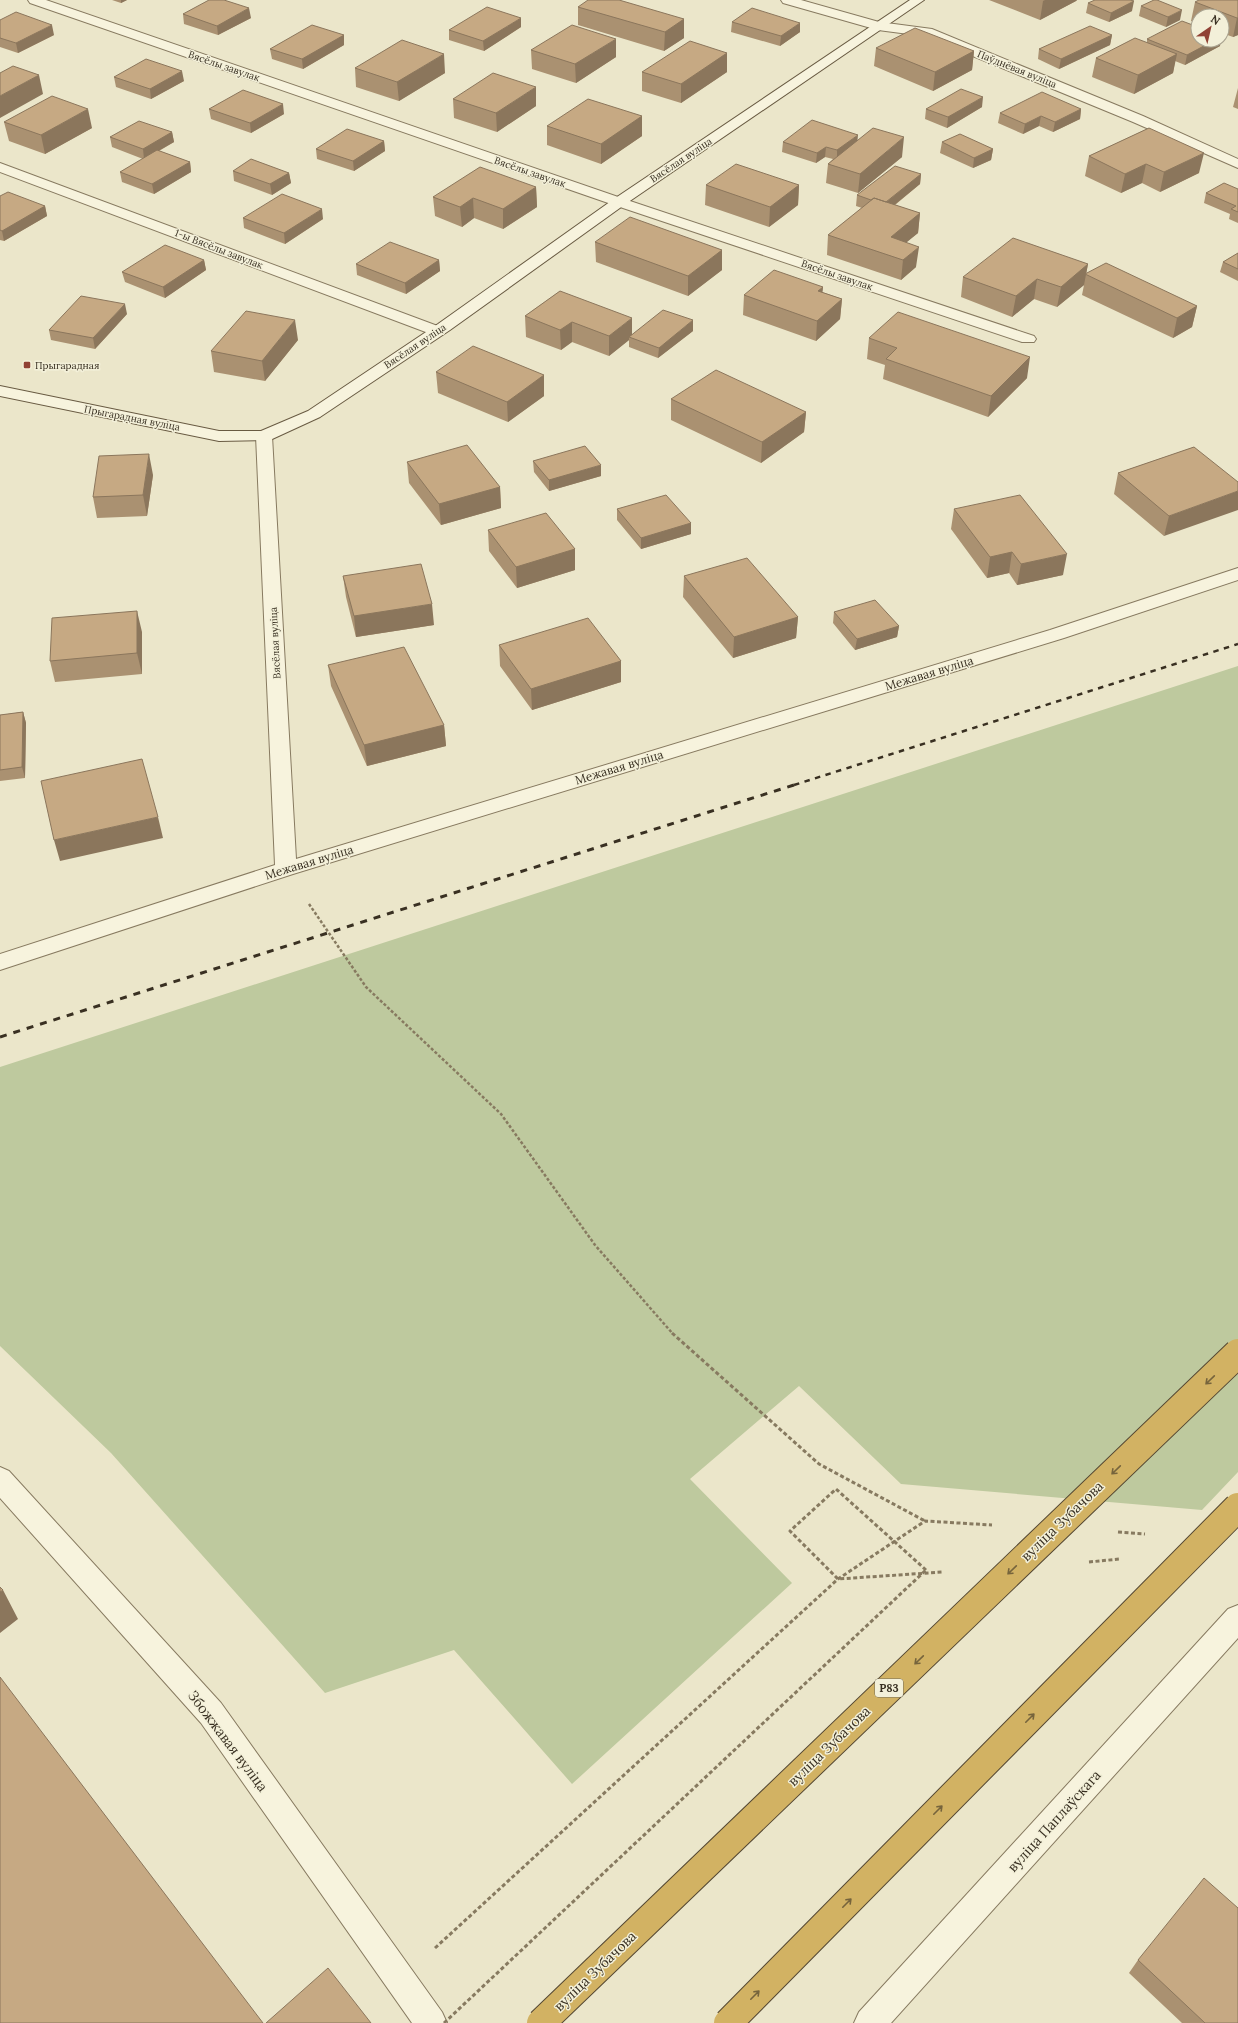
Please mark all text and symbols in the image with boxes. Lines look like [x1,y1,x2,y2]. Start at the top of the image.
north arrow [1190,8,1230,48]
text: N [1208,12,1223,28]
street label: Паўднёвая вуліца [975,47,1059,91]
street label: Вясёлы завулак [186,48,262,85]
street label: Вясёлая вуліца [648,134,714,186]
street label: Вясёлы завулак [492,154,568,191]
street label: 1-ы Вясёлы завулак [173,226,266,272]
street label: Вясёлы завулак [799,257,875,294]
street label: Вясёлая вуліца [382,320,448,372]
place label: Прыгарадная [35,359,99,372]
marker: Прыгарадная [22,360,32,370]
street label: Прыгарадная вуліца [83,402,181,434]
street label: Вясёлая вуліца [267,607,283,679]
street label: Межавая вуліца [883,652,975,694]
street label: Межавая вуліца [573,746,665,788]
street label: Межавая вуліца [263,841,355,883]
one-way arrow [1205,1375,1215,1384]
one-way arrow [1111,1465,1121,1475]
street label: вуліца Зубачова [1017,1477,1107,1565]
one-way arrow [1007,1565,1017,1574]
one-way arrow [914,1655,924,1664]
road number: Р83 [875,1679,903,1697]
street label: Збожжавая вуліца [184,1687,272,1795]
street label: вуліца Зубачова [784,1702,874,1790]
one-way arrow [1025,1713,1035,1723]
street label: вуліца Паплаўскага [1003,1766,1105,1876]
one-way arrow [933,1805,943,1815]
one-way arrow [842,1898,852,1908]
street label: вуліца Зубачова [550,1927,640,2015]
one-way arrow [750,1990,760,2000]

